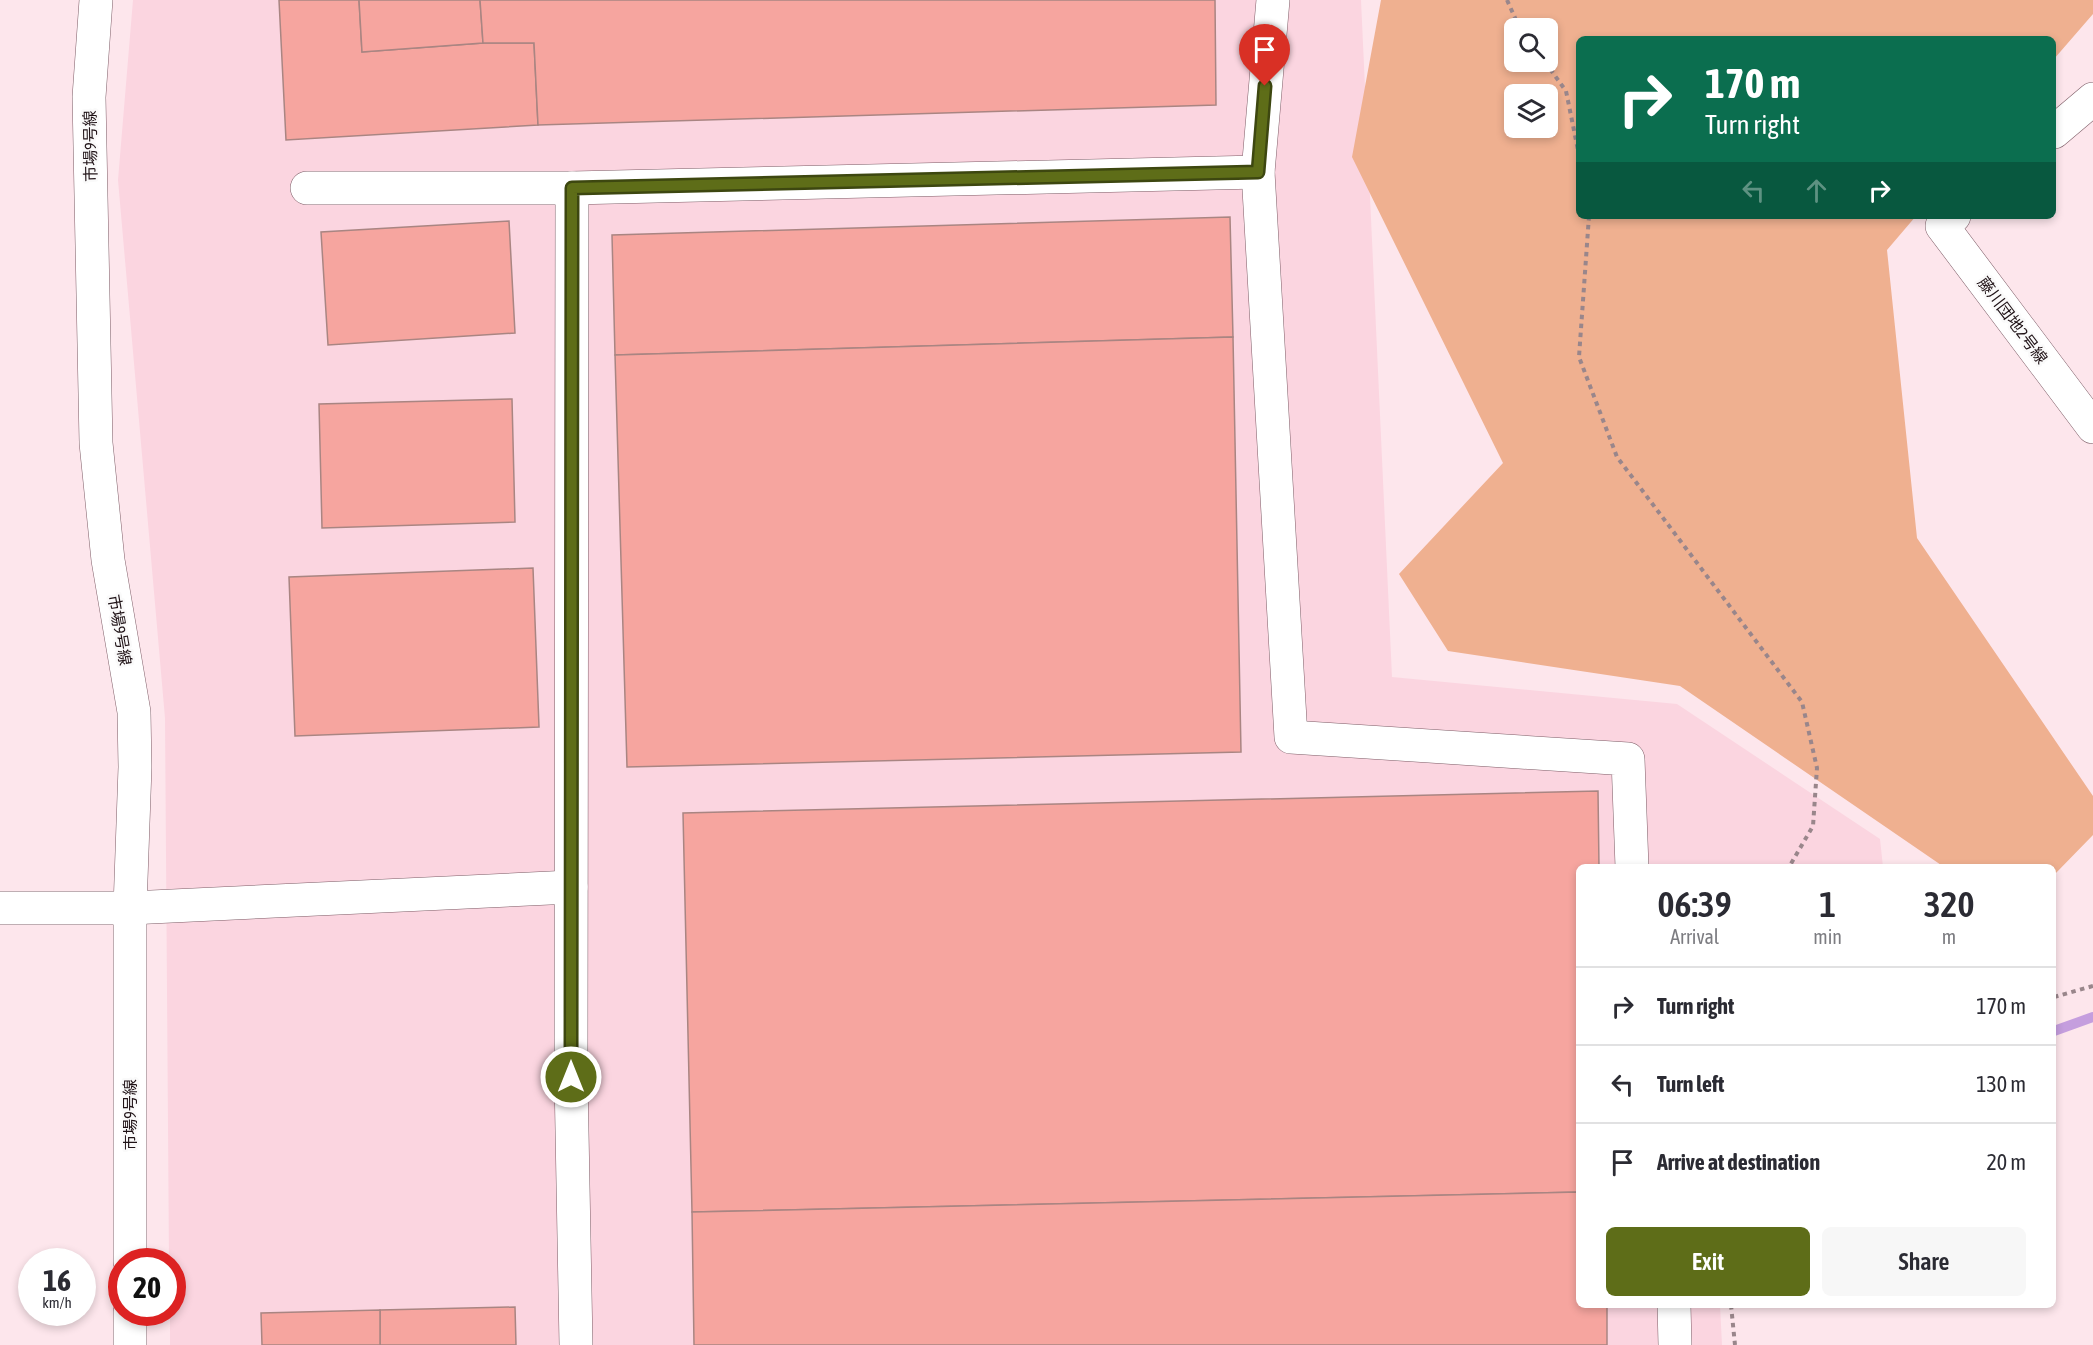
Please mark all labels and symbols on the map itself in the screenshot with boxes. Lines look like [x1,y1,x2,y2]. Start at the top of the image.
pin [1239,24,1290,86]
street label: 市場9号線 [80,110,100,182]
street label: 藤川団地2号線 [1975,273,2051,367]
street label: 市場9号線 [105,593,135,667]
position arrow [539,1045,603,1109]
street label: 市場9号線 [121,1079,139,1151]
speed limit sign: 20 [108,1248,186,1326]

